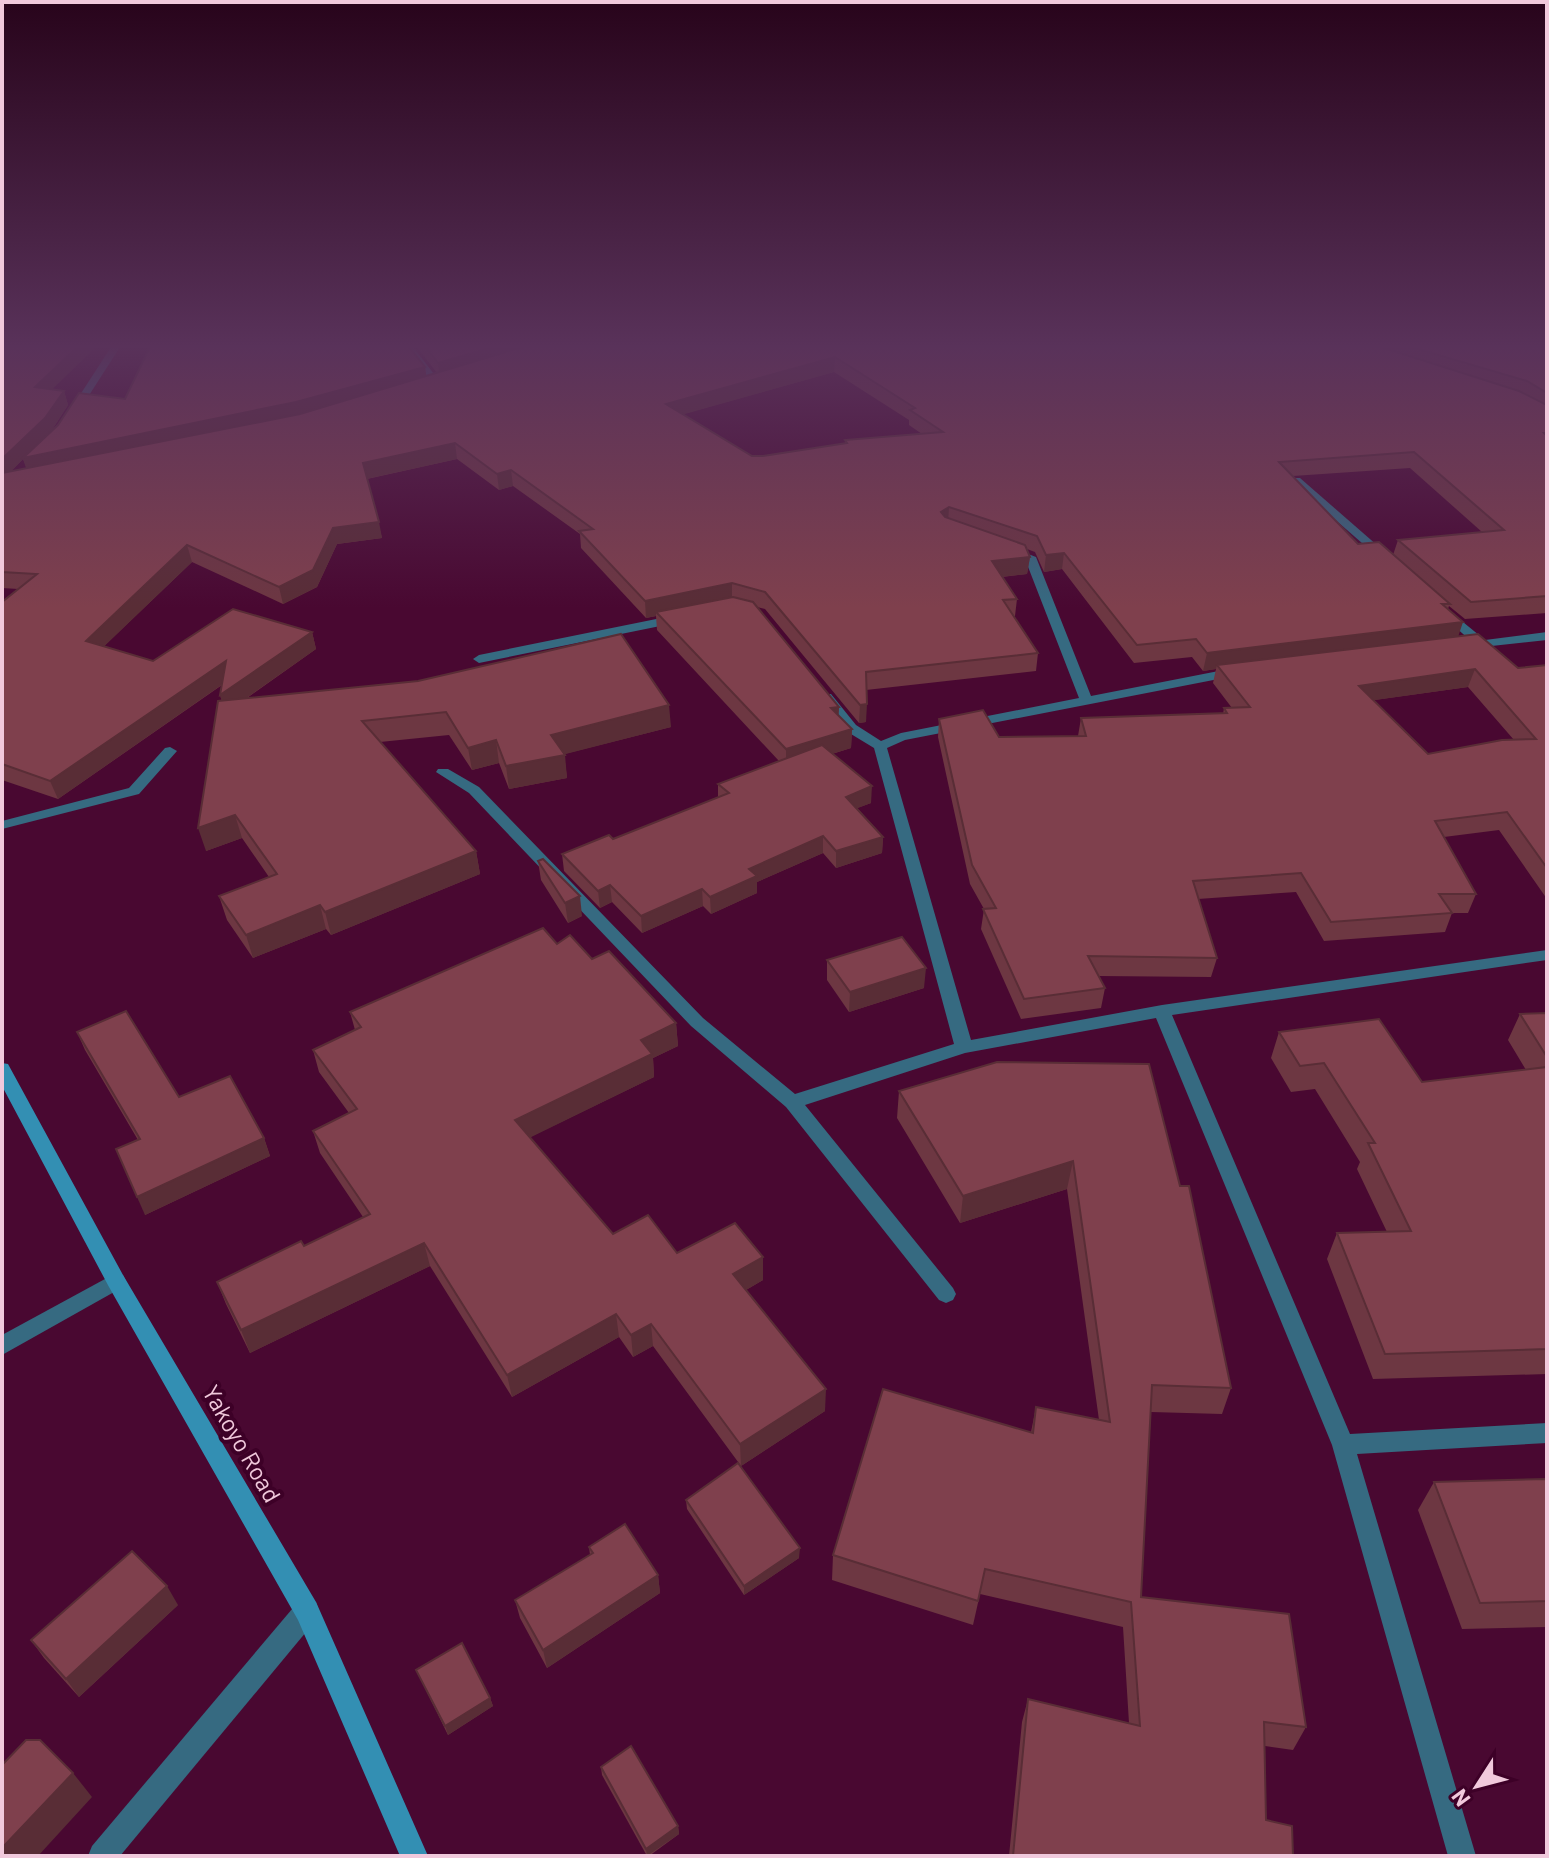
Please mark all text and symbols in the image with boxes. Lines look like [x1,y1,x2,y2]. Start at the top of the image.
street label: Yakoyo Road [197,1379,287,1507]
north arrow [1437,1746,1517,1826]
text: N [1445,1785,1475,1812]

